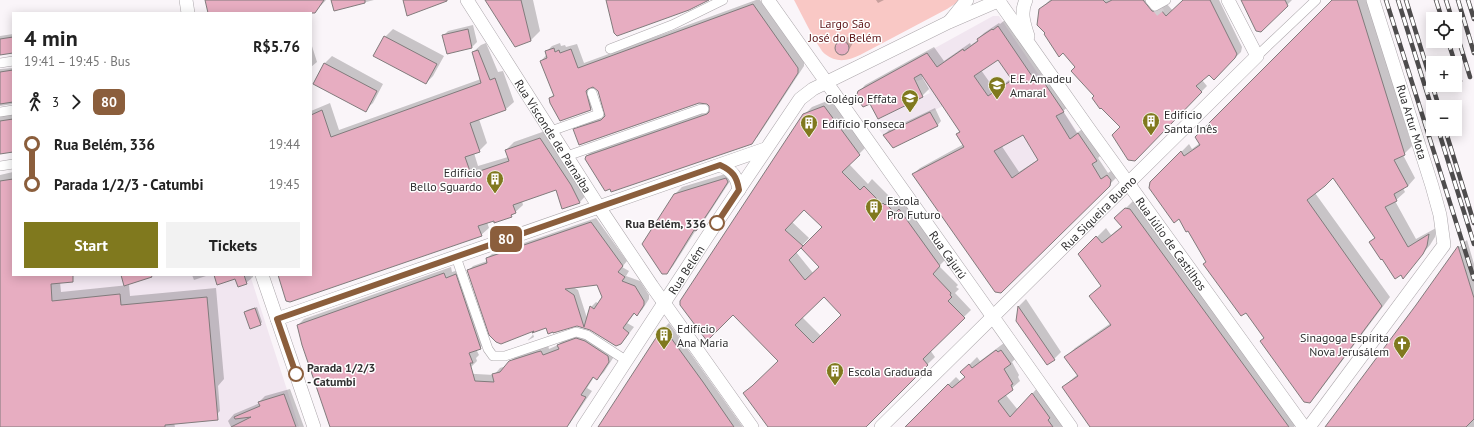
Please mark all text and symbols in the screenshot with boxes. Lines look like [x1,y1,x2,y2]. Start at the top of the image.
map controls [1426,12,1462,136]
button: locate [1426,12,1462,48]
park label: Largo São José do Belém [808,16,881,45]
text: 4 min [24,24,78,52]
text: R$5.76 [253,37,300,56]
text: 19:41 – 19:45 · Bus [24,53,130,70]
button: + [1426,56,1462,92]
place label: E.E. Amadeu Amaral [1010,71,1072,100]
school or university icon: E.E. Amadeu Amaral [987,75,1007,100]
street label: Rua Visconde de Parnaíba [512,76,595,195]
street label: Rua Artur Mota [1393,83,1431,161]
school or university icon: Colégio Effata [900,88,920,113]
icon: walk [24,91,46,113]
icon: forward [65,91,87,113]
place label: Colégio Effata [825,91,897,106]
text: 80 [101,93,117,111]
text: 3 [52,94,59,111]
button: − [1426,100,1462,136]
place label: Edifício Santa Inês [1164,107,1217,136]
building icon: Edifício Santa Inês [1141,111,1161,136]
building icon: Edifício Fonseca [799,113,819,138]
place label: Edifício Fonseca [822,116,905,131]
text: Rua Belém, 336 [54,135,155,154]
text: 19:44 [269,136,300,153]
place label: Edifício Bello Sguardo [410,165,482,194]
building icon: Edifício Bello Sguardo [485,169,505,194]
street label: Rua Siqueira Bueno [1057,172,1139,253]
text: Parada 1/2/3 - Catumbi [54,175,203,194]
text: 19:45 [269,176,300,193]
place label: Escola Pro Futuro [887,193,941,222]
street label: Rua Júlio de Castilhos [1133,194,1210,293]
building icon: Escola Pro Futuro [864,197,884,222]
marker: Rua Belém, 336 [709,215,725,231]
place label: Rua Belém, 336 [625,216,706,231]
button: Start [24,222,158,268]
button: Tickets [166,222,300,268]
line badge: 80 [488,226,524,252]
street label: Rua Cajurú [926,227,971,281]
text: 80 [498,230,514,248]
street label: Rua Belém [664,242,707,297]
place label: Edifício Ana Maria [677,321,728,350]
building icon: Edifício Ana Maria [654,325,674,350]
place label: Sinagoga Espírita Nova Jerusálem [1300,330,1389,359]
church icon: Sinagoga Espírita Nova Jerusálem [1392,334,1412,359]
place label: Parada 1/2/3 - Catumbi [307,360,375,389]
building icon: Escola Graduada [825,361,845,386]
place label: Escola Graduada [848,364,932,379]
marker: Parada 1/2/3 - Catumbi [288,366,304,382]

